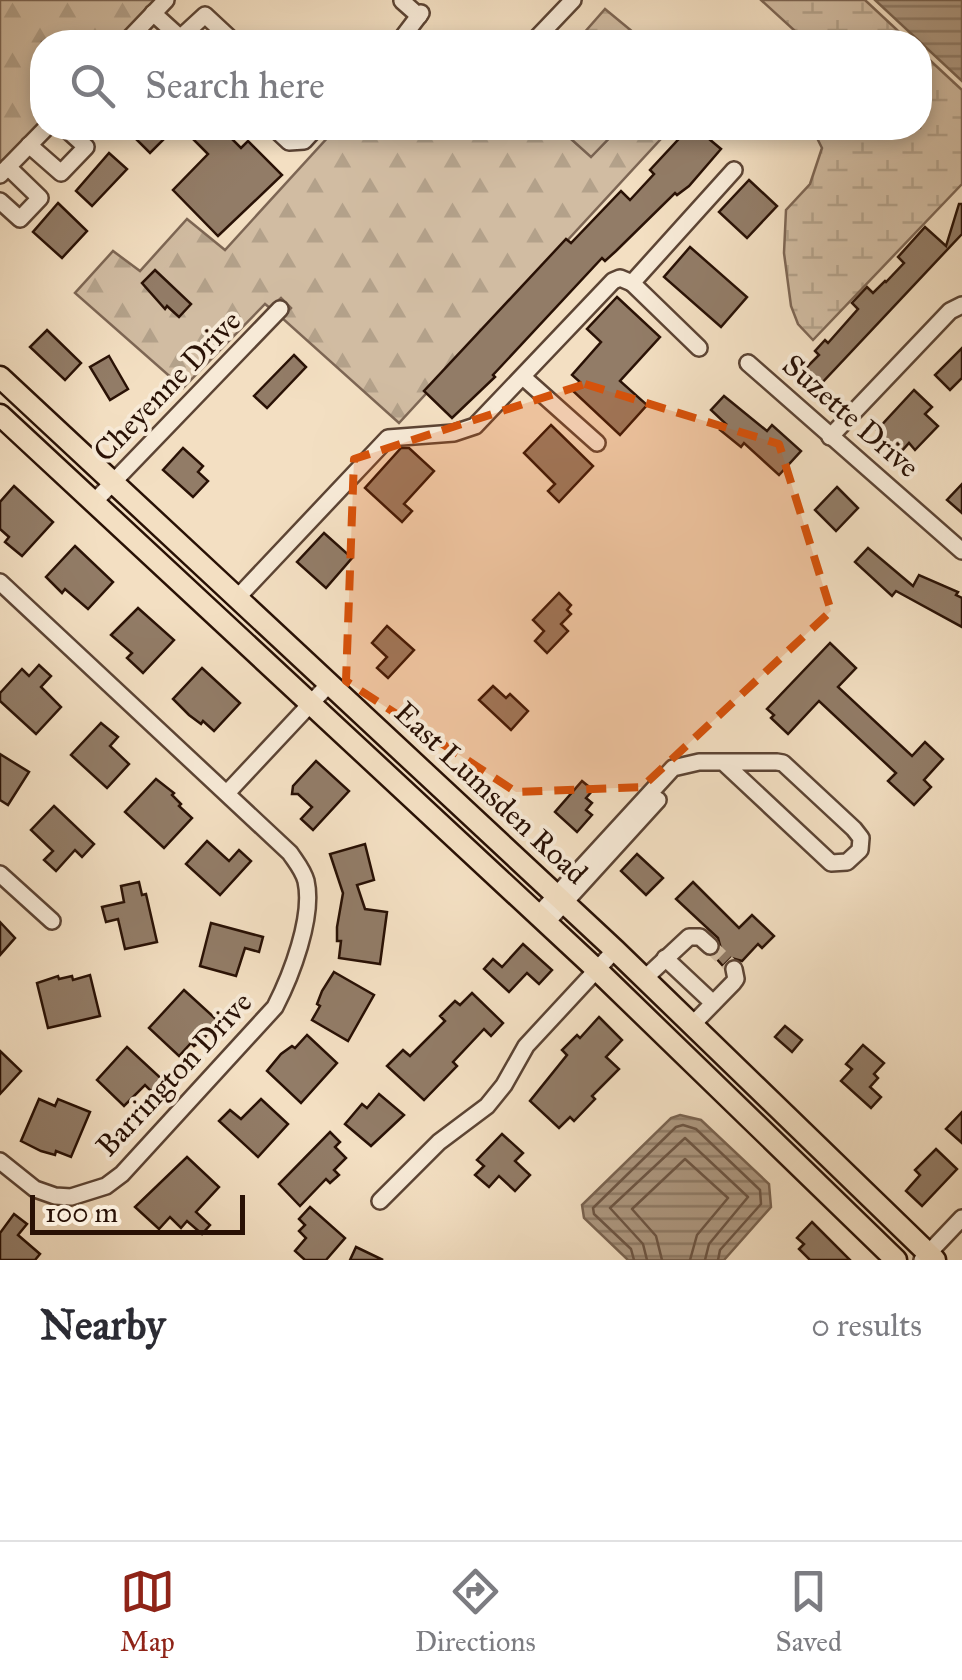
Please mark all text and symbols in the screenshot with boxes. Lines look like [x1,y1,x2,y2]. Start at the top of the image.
search box [30,30,932,140]
icon: search [65,58,120,113]
text: Search here [145,62,325,108]
street label: Cheyenne Drive [86,303,248,469]
street label: Suzette Drive [775,347,927,485]
street label: East Lumsden Road [387,694,595,892]
street label: Barrington Drive [89,984,259,1164]
scale bar [30,1190,245,1234]
text: 100 m [45,1195,118,1230]
text: Nearby [40,1299,165,1351]
text: 0 results [811,1306,922,1345]
tab: Map [120,1564,175,1659]
tab: Directions [415,1564,536,1659]
tab: Saved [776,1564,842,1659]

